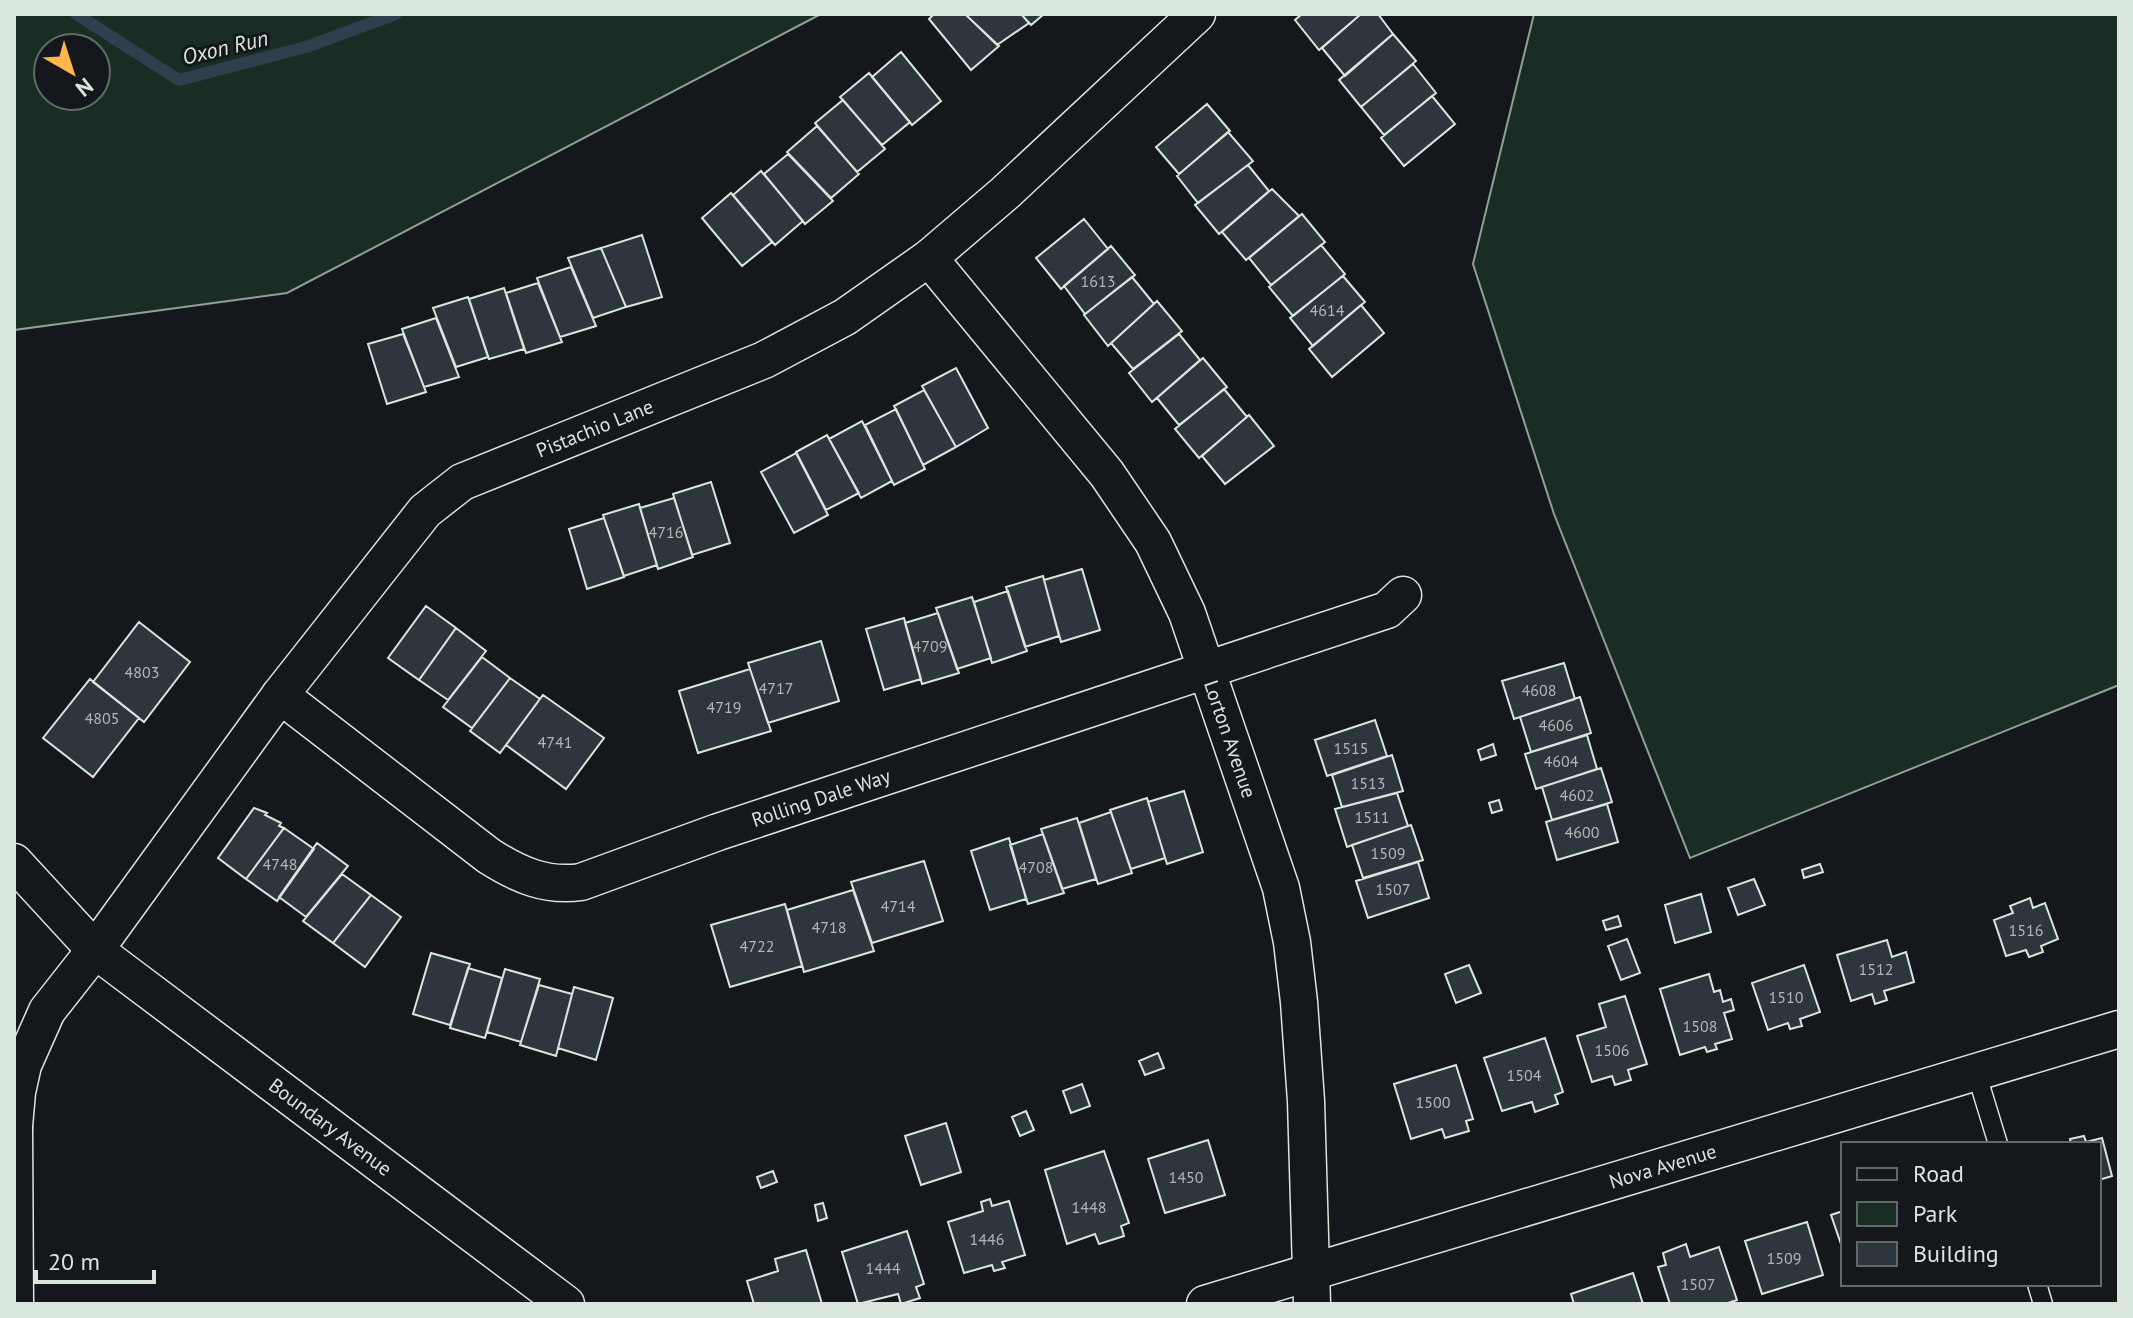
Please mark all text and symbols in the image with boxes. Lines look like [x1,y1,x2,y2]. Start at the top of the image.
water label: Oxon Run [179,24,271,70]
north arrow [32,32,112,112]
text: N [70,72,99,103]
house number: 1613 [1081,271,1115,291]
house number: 4614 [1310,300,1345,320]
street label: Pistachio Lane [532,393,657,464]
house number: 4716 [649,522,683,542]
house number: 4709 [913,636,947,656]
house number: 4803 [125,662,159,682]
street label: Lorton Avenue [1198,677,1262,801]
house number: 4717 [759,678,793,698]
house number: 4608 [1522,680,1556,700]
house number: 4719 [707,697,741,717]
house number: 4805 [85,708,119,728]
house number: 4606 [1539,715,1573,735]
house number: 4741 [538,732,572,752]
house number: 1515 [1334,738,1368,758]
house number: 4604 [1544,751,1579,771]
street label: Rolling Dale Way [748,762,894,833]
house number: 1513 [1351,773,1385,793]
house number: 4602 [1560,785,1594,805]
house number: 1511 [1355,807,1389,827]
house number: 4600 [1565,822,1600,842]
house number: 1509 [1371,843,1405,863]
house number: 4748 [263,854,297,874]
house number: 4708 [1019,857,1053,877]
house number: 1507 [1376,879,1410,899]
house number: 4714 [881,896,916,916]
house number: 4718 [812,917,846,937]
house number: 1516 [2009,920,2043,940]
house number: 4722 [740,936,774,956]
house number: 1512 [1859,959,1893,979]
house number: 1510 [1769,987,1804,1007]
house number: 1508 [1683,1016,1717,1036]
house number: 1506 [1595,1040,1629,1060]
house number: 1504 [1507,1065,1542,1085]
street label: Boundary Avenue [264,1072,397,1182]
house number: 1500 [1416,1092,1451,1112]
street label: Nova Avenue [1606,1138,1719,1195]
legend [1841,1142,2101,1286]
text: Road [1913,1158,1964,1189]
house number: 1450 [1169,1167,1204,1187]
house number: 1448 [1072,1197,1106,1217]
text: Park [1913,1198,1958,1229]
house number: 1446 [970,1229,1004,1249]
scale bar [36,1234,154,1284]
text: Building [1913,1238,1999,1269]
text: 20 m [48,1246,100,1277]
house number: 1509 [1767,1248,1801,1268]
house number: 1444 [866,1258,901,1278]
house number: 1507 [1681,1274,1715,1294]

